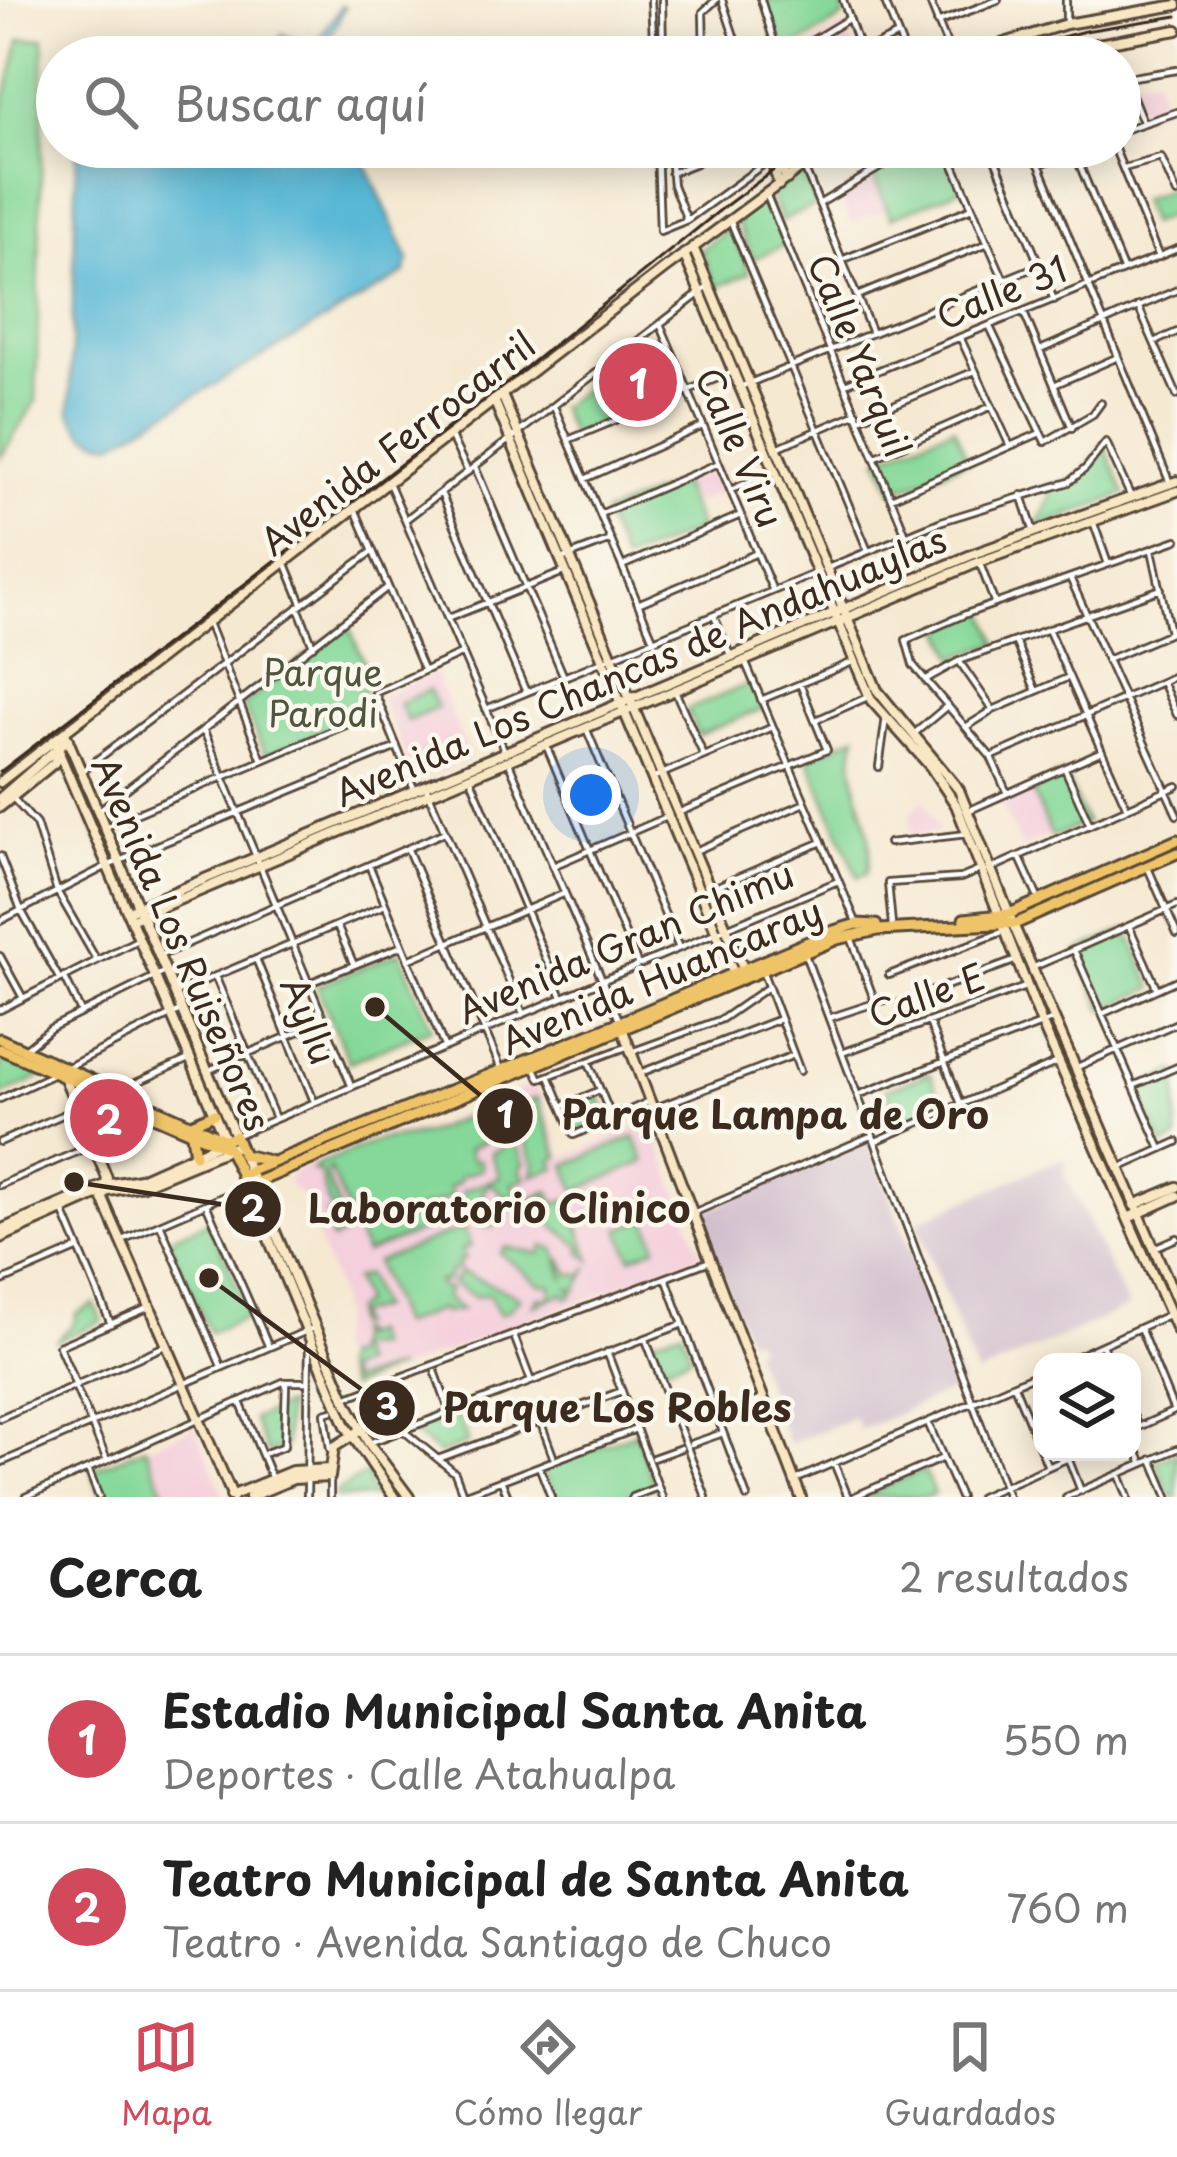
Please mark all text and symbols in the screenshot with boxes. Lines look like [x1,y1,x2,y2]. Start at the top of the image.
search box [36,36,1141,168]
text: Buscar aquí [174,68,427,136]
icon: search [78,69,144,135]
street label: Calle 31 [927,240,1075,342]
street label: Calle Yarquil [796,245,926,465]
street label: Avenida Ferrocarril [248,317,546,567]
pin: 1 [599,337,677,427]
street label: Calle Viru [683,359,799,535]
street label: Avenida Los Chancas de Andahuaylas [326,511,954,819]
park label: Parque Parodi [263,644,383,739]
street label: Avenida Los Ruiseñores [80,747,286,1139]
your location [561,765,621,825]
street label: Avenida Gran Chimu [449,846,801,1036]
street label: Avenida Huancaray [492,883,830,1067]
street label: Calle E [860,948,992,1040]
street label: Ayllu [268,968,352,1072]
pin: 2 [70,1073,148,1163]
callout: Parque Lampa de Oro [475,1078,1015,1153]
text: Parque Lampa de Oro [561,1083,989,1142]
text: 1 [496,1086,514,1140]
callout: Laboratorio Clinico [223,1171,714,1246]
text: Laboratorio Clinico [308,1177,690,1236]
text: 2 [240,1180,266,1234]
map controls [1033,1353,1141,1461]
button: layers [1033,1353,1141,1461]
callout: Parque Los Robles [357,1370,818,1445]
text: Parque Los Robles [442,1376,792,1435]
text: 3 [375,1378,399,1432]
text: Cerca [48,1537,202,1614]
text: 2 resultados [899,1546,1129,1605]
text: Estadio Municipal Santa Anita [162,1675,867,1743]
text: 1 [78,1709,96,1768]
text: 550 m [1002,1709,1129,1768]
text: Deportes · Calle Atahualpa [162,1743,675,1802]
text: Teatro Municipal de Santa Anita [162,1843,909,1911]
text: 2 [73,1877,101,1936]
text: 760 m [1006,1877,1129,1936]
text: Teatro · Avenida Santiago de Chuco [162,1911,832,1970]
tab: Mapa [121,2014,212,2136]
tab: Cómo llegar [454,2014,642,2136]
tab: Guardados [884,2014,1056,2136]

